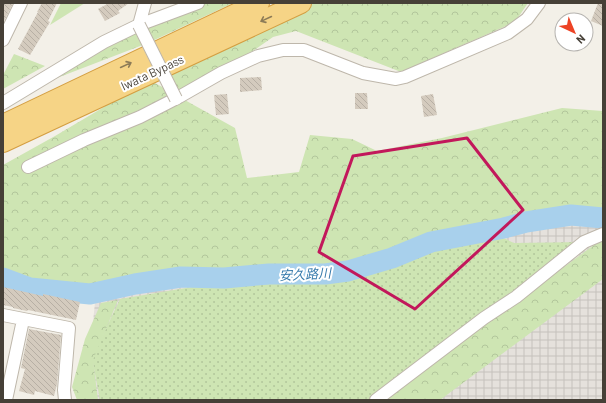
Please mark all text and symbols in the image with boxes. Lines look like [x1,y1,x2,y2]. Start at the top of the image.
north arrow [554,12,594,52]
one-way arrow [260,16,272,23]
text: N [574,32,588,47]
street label: Iwata Bypass [118,51,186,93]
one-way arrow [120,61,132,68]
water label: 安久路川 [279,265,333,283]

